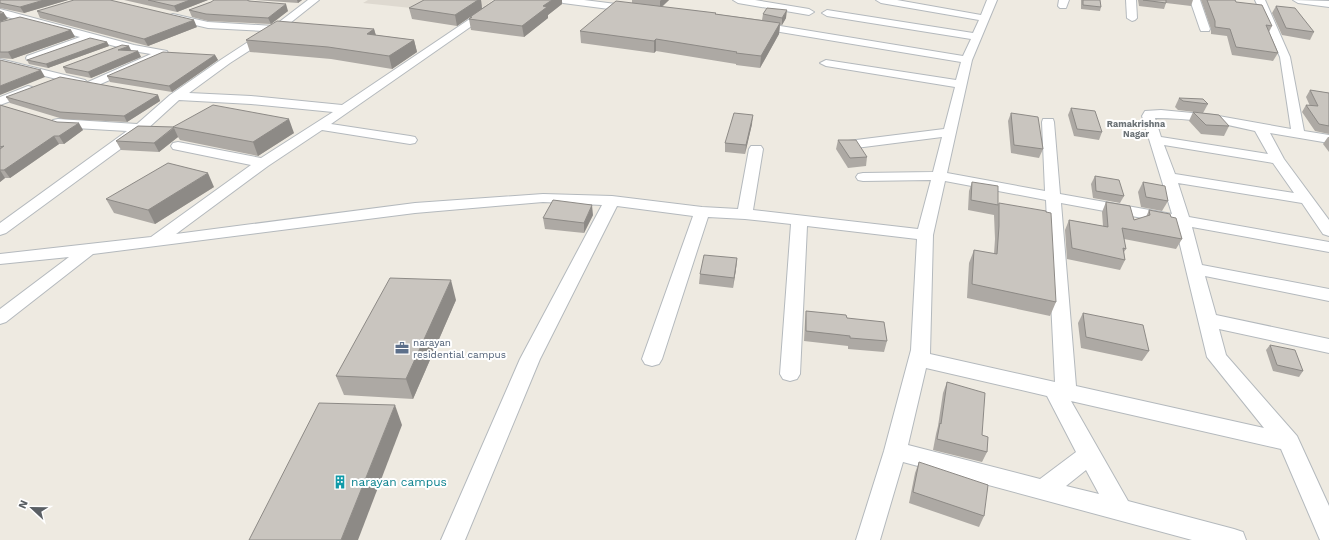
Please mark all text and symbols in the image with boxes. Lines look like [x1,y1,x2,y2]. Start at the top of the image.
district label: Ramakrishna Nagar [1107,119,1166,139]
place label: narayan residential campus [413,337,506,360]
office icon: narayan residential campus [394,340,410,356]
building icon: narayan campus [332,474,348,490]
place label: narayan campus [351,475,447,489]
north arrow [12,488,52,528]
text: N [16,498,31,511]

